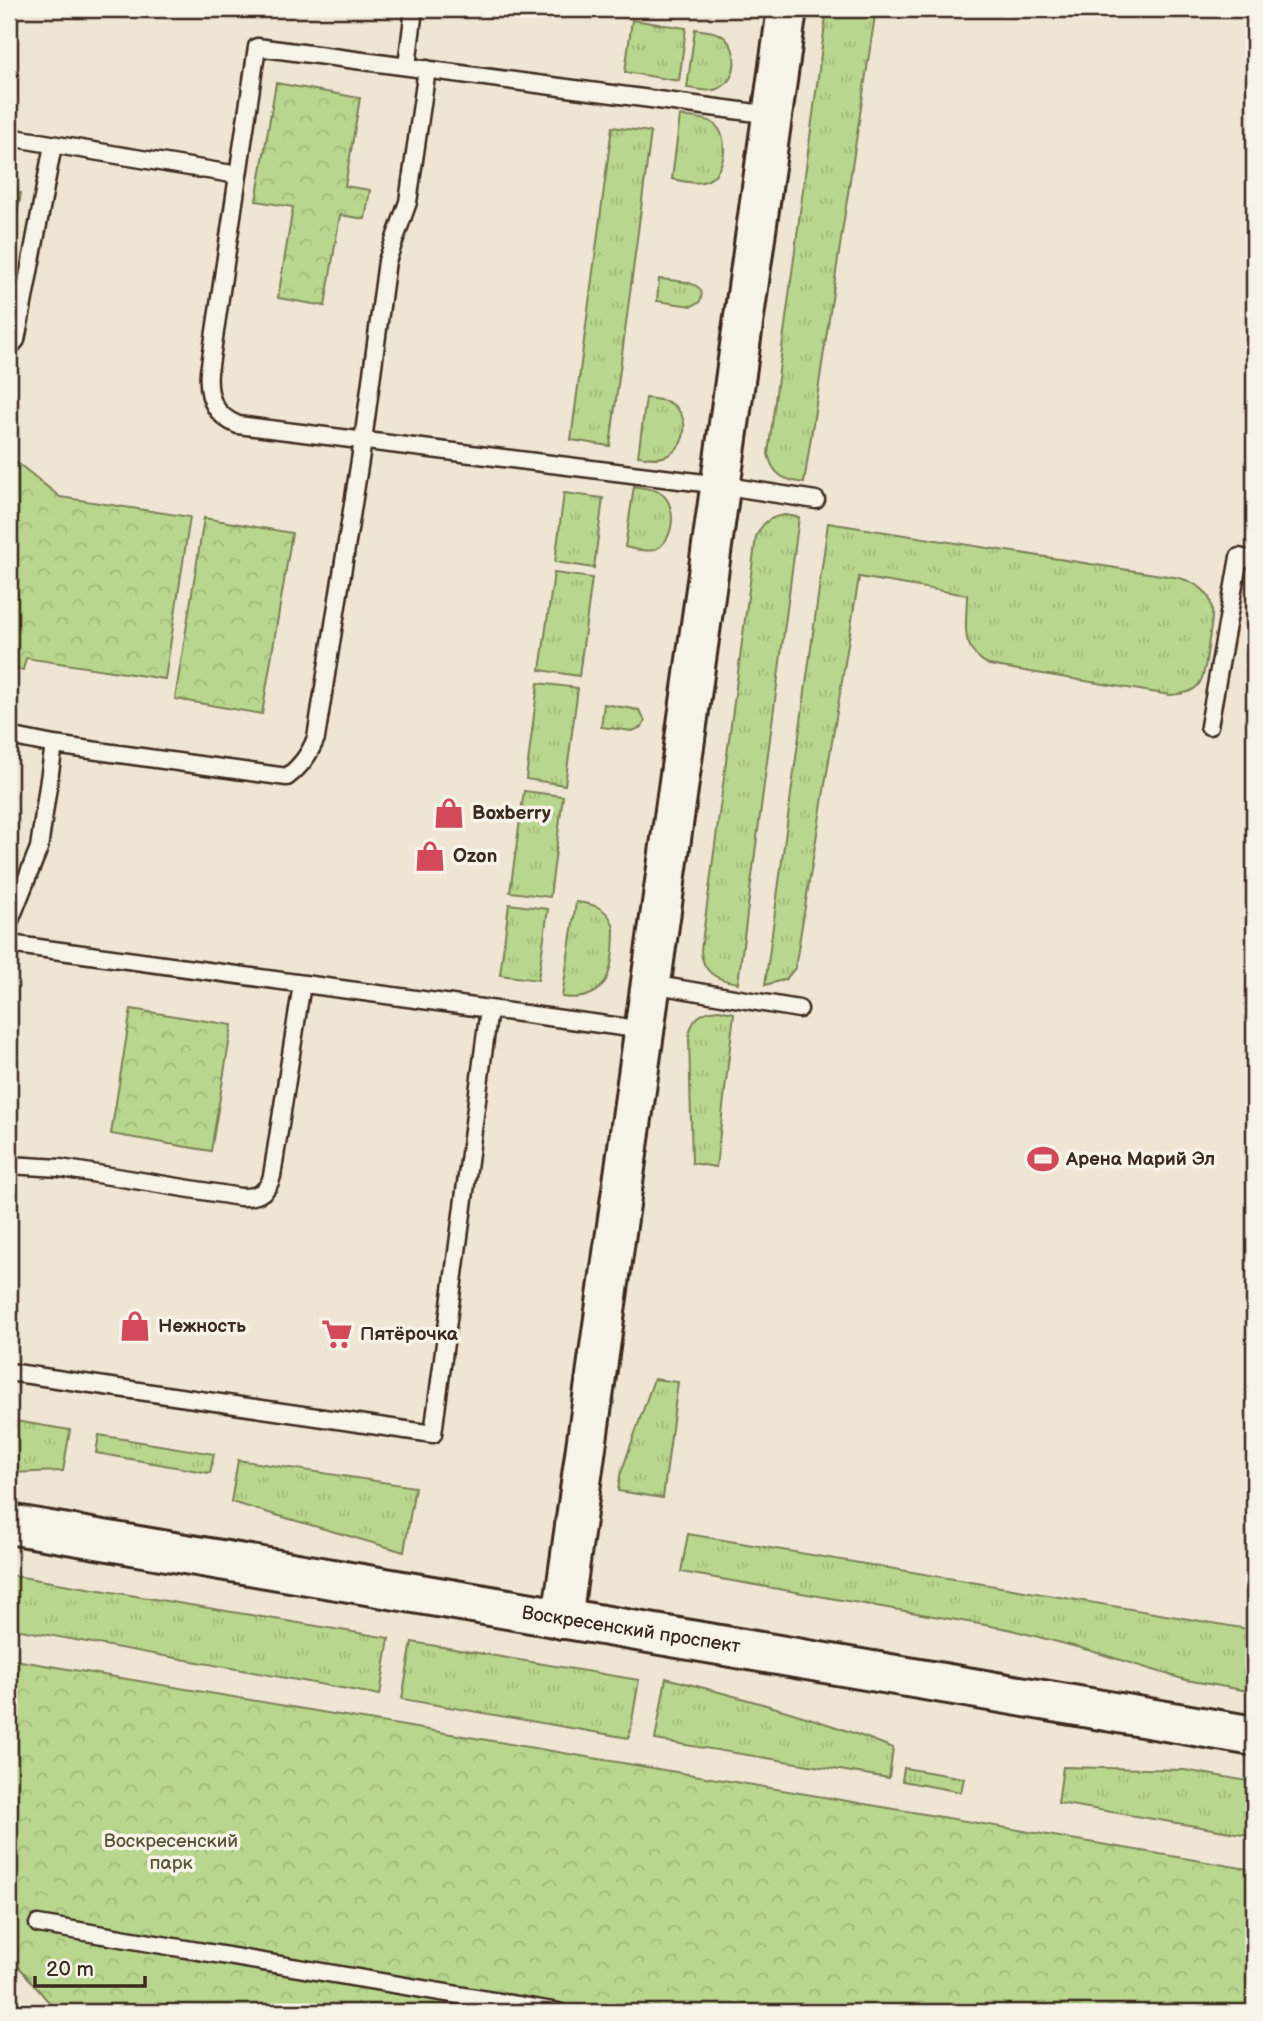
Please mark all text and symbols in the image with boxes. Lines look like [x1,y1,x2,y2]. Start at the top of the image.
shop icon: Boxberry [432,796,466,830]
place label: Boxberry [472,802,551,825]
shop icon: Ozon [413,839,447,873]
place label: Ozon [453,845,497,868]
sports icon: Арена Марий Эл [1026,1142,1060,1176]
place label: Арена Марий Эл [1065,1148,1215,1171]
shop icon: Нежность [118,1309,152,1343]
place label: Нежность [158,1315,246,1338]
supermarket icon: Пятёрочка [320,1317,354,1351]
place label: Пятёрочка [360,1323,459,1346]
street label: Воскресенский проспект [520,1601,742,1659]
park label: Воскресенский парк [104,1830,238,1875]
scale bar [35,1944,145,1988]
text: 20 m [46,1957,94,1982]

